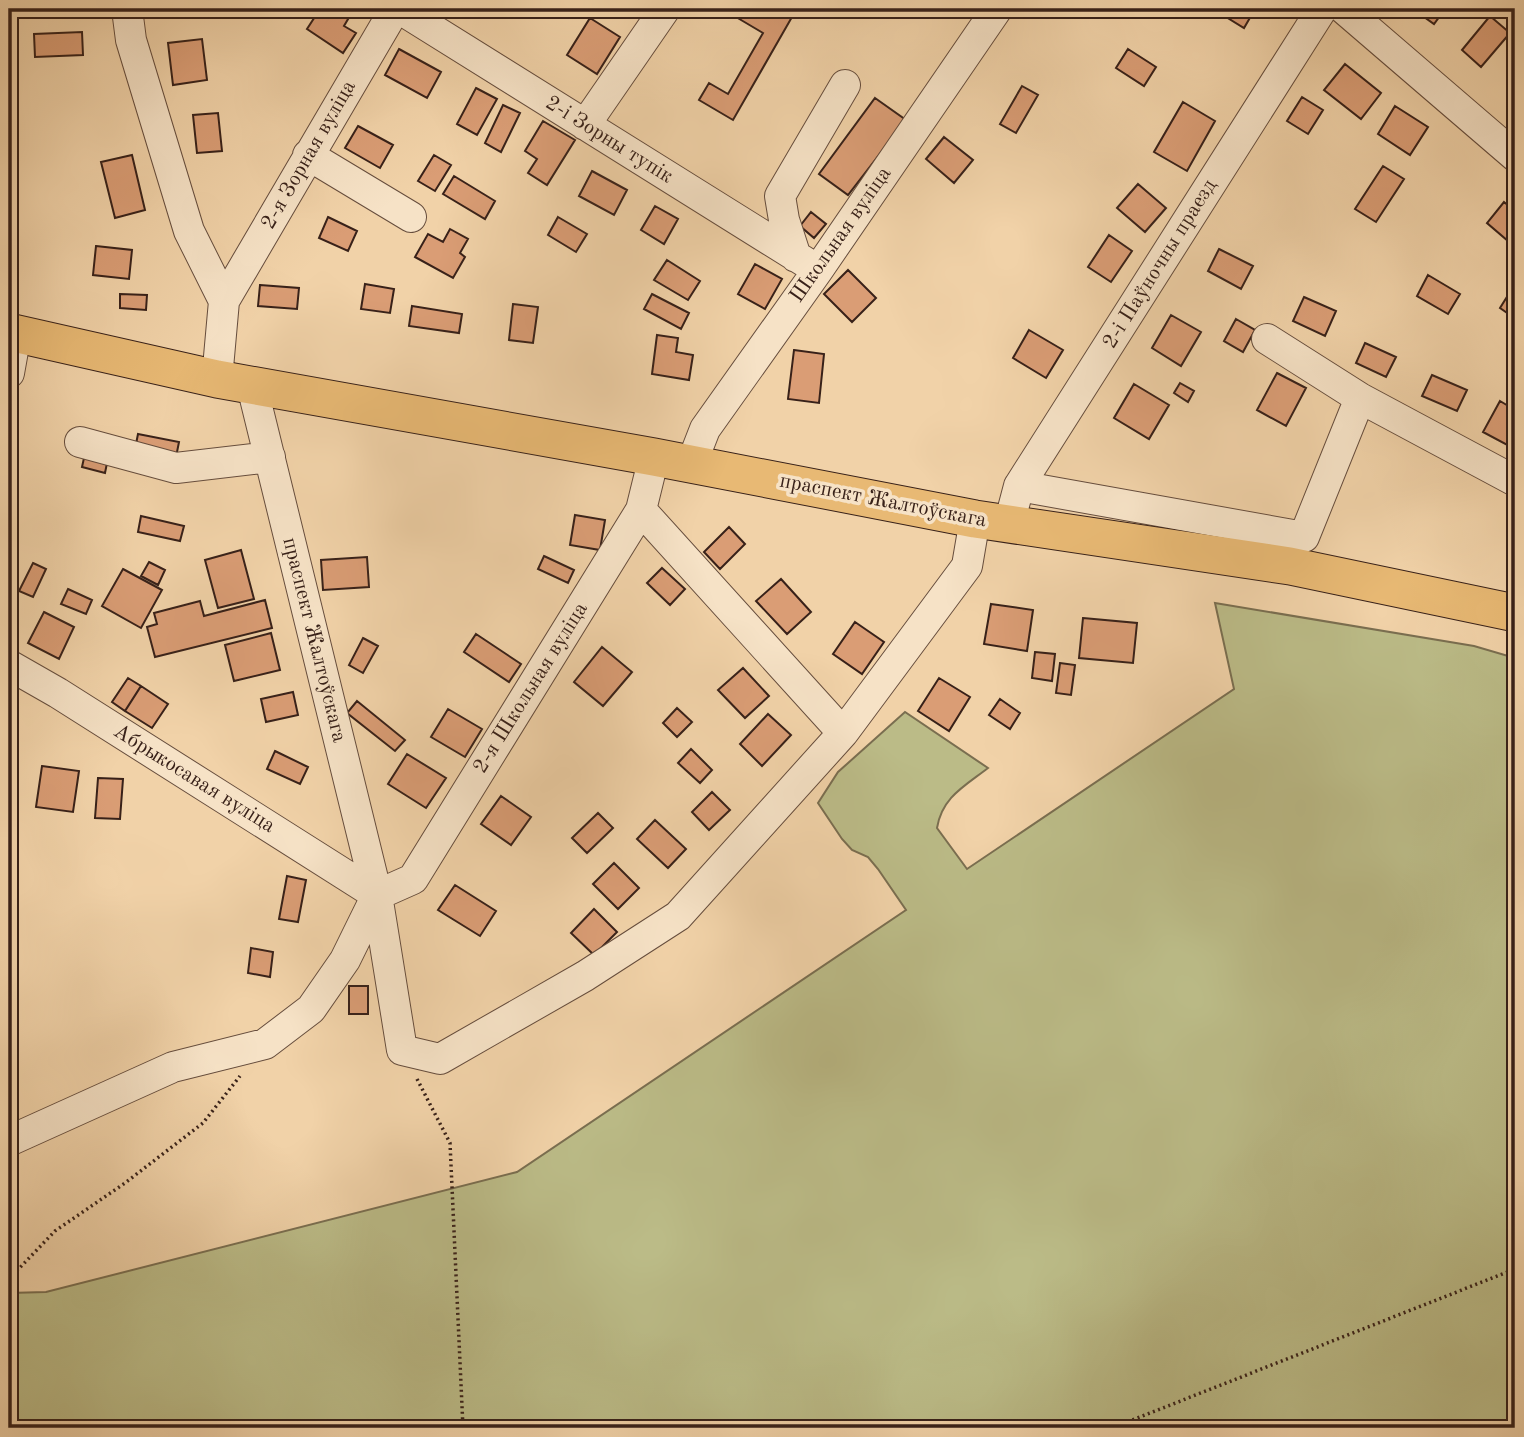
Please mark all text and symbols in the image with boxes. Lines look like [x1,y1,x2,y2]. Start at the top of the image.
street label: 2-я Зорная вуліца [258,77,360,233]
street label: 2-і Зорны тупік [542,92,677,188]
street label: Школьная вуліца [786,163,896,307]
street label: 2-і Паўночны праезд [1099,175,1221,352]
street label: праспект Жалтоўскага [778,471,988,531]
street label: праспект Жалтоўскага [278,535,350,745]
street label: 2-я Школьная вуліца [470,599,592,777]
street label: Абрыкосавая вуліца [110,721,278,837]

